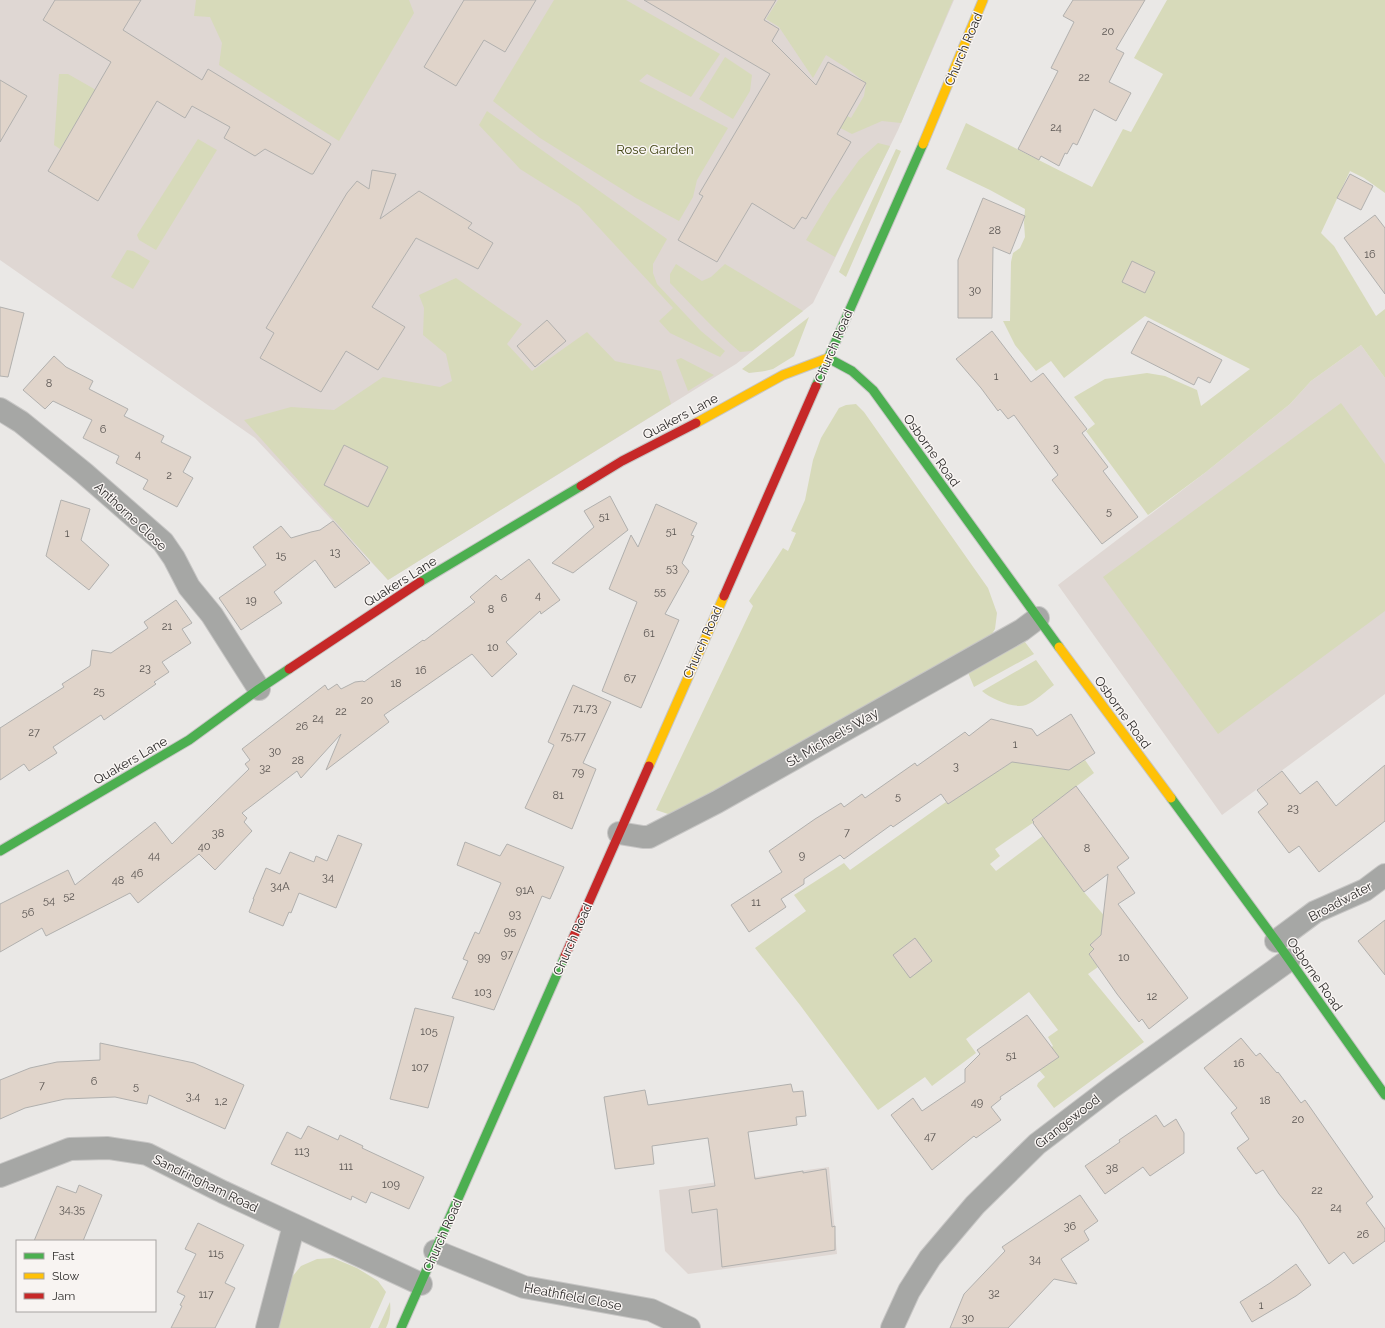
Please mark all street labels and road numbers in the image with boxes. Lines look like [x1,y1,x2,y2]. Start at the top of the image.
street label: Church Road [941,10,986,88]
street label: Church Road [811,307,856,385]
street label: Quakers Lane [640,390,721,442]
street label: Osborne Road [900,411,963,490]
street label: Anthorne Close [91,479,170,554]
street label: Quakers Lane [361,553,440,610]
street label: Church Road [680,604,725,681]
street label: Osborne Road [1091,673,1154,752]
street label: St. Michael's Way [784,705,881,770]
street label: Quakers Lane [91,733,170,788]
street label: Broadwater [1306,878,1375,924]
street label: Church Road [550,901,595,978]
street label: Osborne Road [1284,935,1345,1014]
street label: Grangewood [1032,1092,1103,1151]
street label: Sandringham Road [151,1152,261,1215]
street label: Church Road [420,1197,465,1274]
street label: Heathfield Close [523,1280,623,1313]

